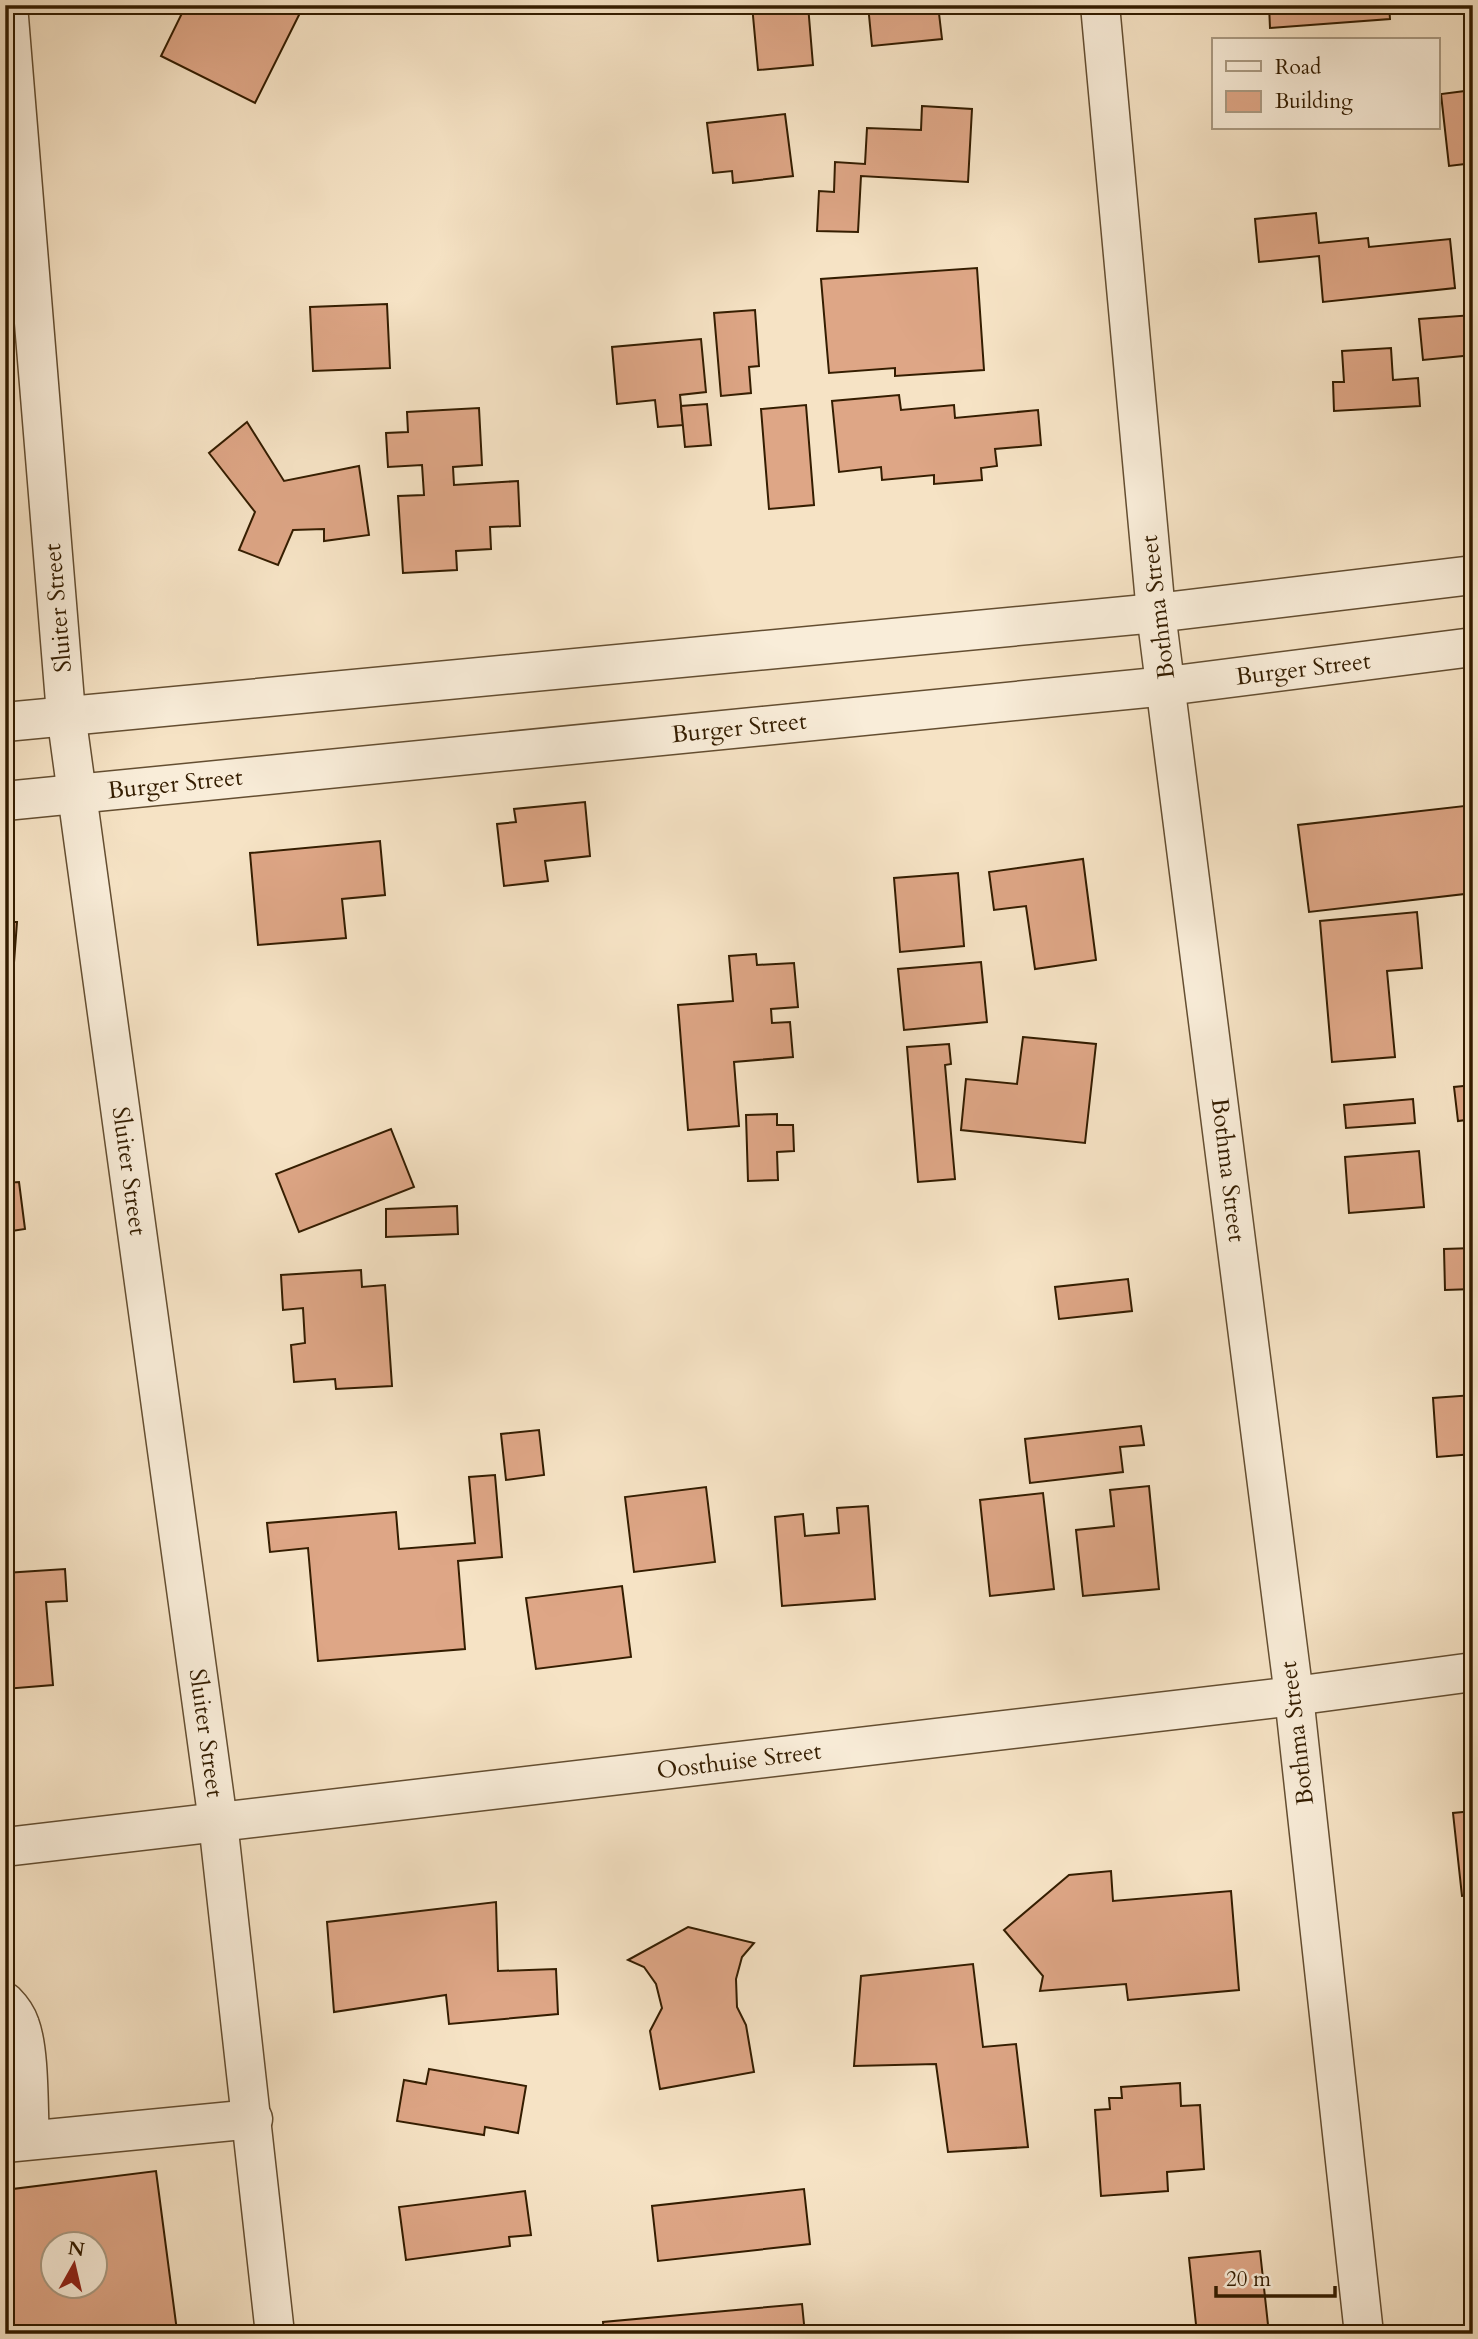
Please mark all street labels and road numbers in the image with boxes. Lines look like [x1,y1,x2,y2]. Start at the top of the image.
street label: Bothma Street [1133,533,1183,681]
street label: Sluiter Street [36,542,80,674]
street label: Burger Street [1234,644,1373,694]
street label: Burger Street [670,704,809,751]
street label: Burger Street [106,760,245,807]
street label: Bothma Street [1203,1096,1253,1244]
street label: Sluiter Street [104,1105,154,1238]
street label: Bothma Street [1272,1659,1322,1807]
street label: Sluiter Street [181,1667,231,1800]
street label: Oosthuise Street [655,1734,824,1787]

